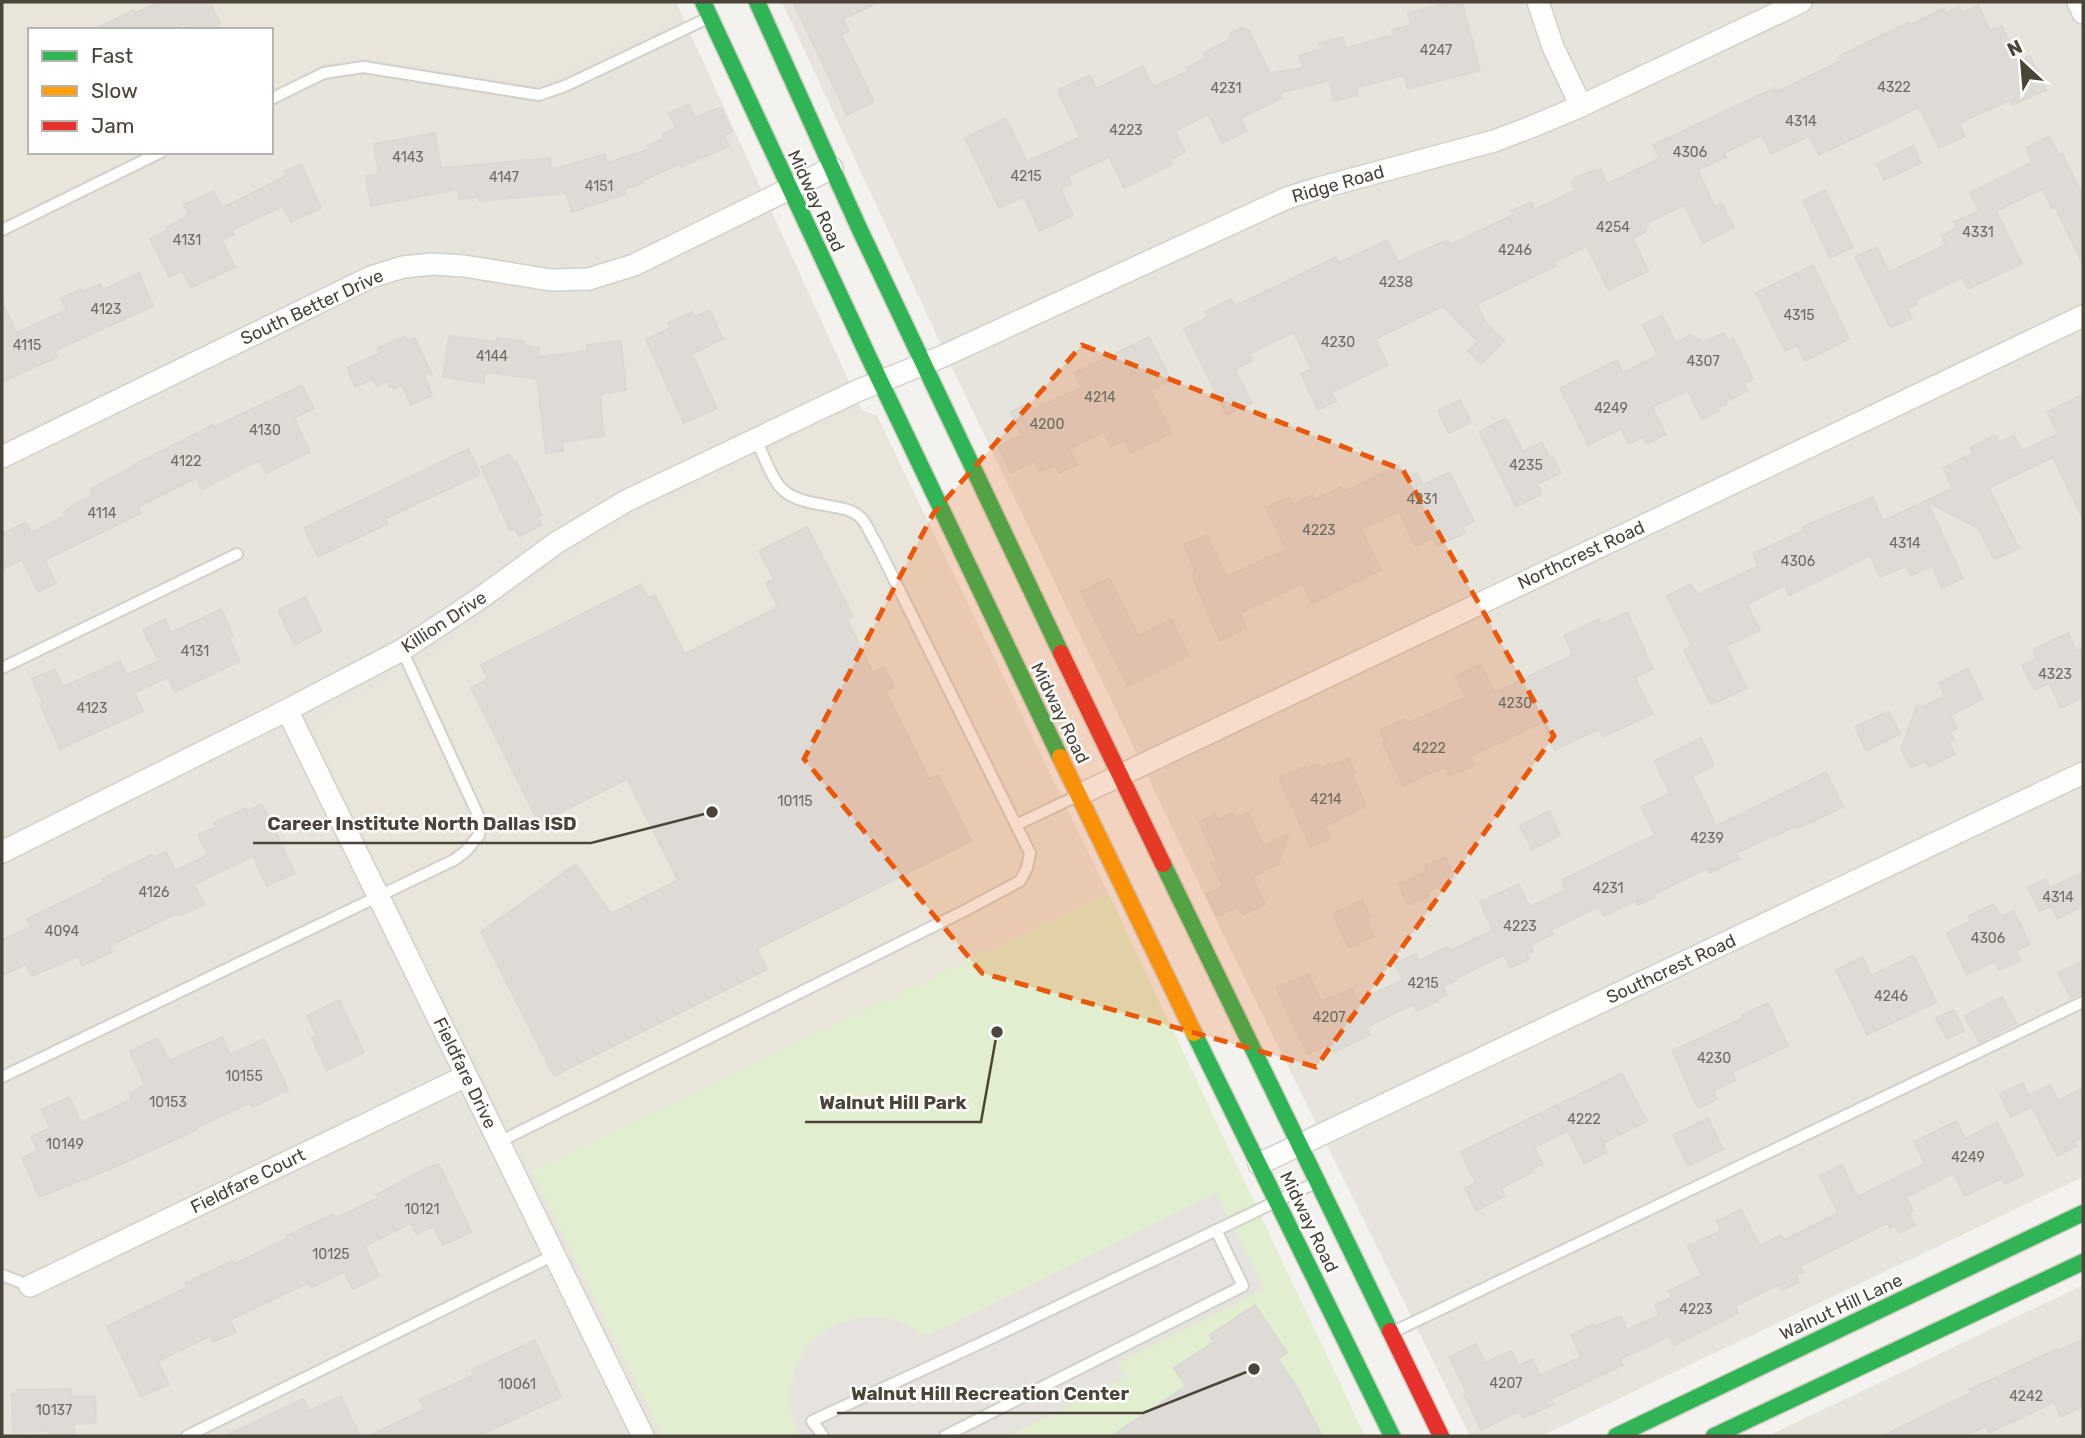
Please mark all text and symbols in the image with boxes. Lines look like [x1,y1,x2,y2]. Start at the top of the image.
legend [28,28,273,154]
north arrow [1987,28,2057,98]
text: N [2004,35,2026,62]
house number: 4247 [1420,42,1452,59]
text: Fast [91,43,133,68]
text: Slow [91,78,138,103]
house number: 4322 [1877,79,1911,96]
house number: 4231 [1210,80,1242,97]
text: Jam [91,113,135,138]
house number: 4314 [1785,113,1817,130]
house number: 4223 [1109,122,1143,139]
house number: 4306 [1673,144,1707,161]
street label: Midway Road [783,147,849,255]
house number: 4143 [392,149,424,166]
street label: Ridge Road [1289,160,1387,208]
house number: 4215 [1010,168,1042,185]
house number: 4147 [489,169,519,186]
house number: 4151 [585,178,613,195]
house number: 4254 [1596,219,1630,236]
house number: 4331 [1962,224,1994,241]
house number: 4131 [173,232,201,249]
house number: 4246 [1498,242,1532,259]
street label: South Better Drive [237,264,387,350]
house number: 4238 [1379,274,1413,291]
house number: 4123 [90,301,122,318]
house number: 4315 [1783,307,1815,324]
house number: 4230 [1321,334,1355,351]
house number: 4115 [13,337,41,354]
house number: 4144 [476,348,508,365]
house number: 4307 [1686,353,1720,370]
house number: 4214 [1084,389,1116,406]
house number: 4249 [1594,400,1628,417]
house number: 4200 [1030,416,1064,433]
house number: 4130 [249,422,281,439]
house number: 4122 [171,453,201,470]
house number: 4235 [1509,457,1543,474]
house number: 4231 [1406,491,1438,508]
house number: 4114 [87,505,117,522]
street label: Northcrest Road [1514,516,1648,594]
house number: 4223 [1302,522,1336,539]
house number: 4314 [1889,535,1921,552]
house number: 4306 [1781,553,1815,570]
street label: Killion Drive [397,586,491,658]
house number: 4131 [181,643,209,660]
street label: Midway Road [1026,659,1094,767]
house number: 4323 [2038,666,2072,683]
house number: 4230 [1498,695,1532,712]
house number: 4123 [76,700,108,717]
house number: 4222 [1412,740,1446,757]
house number: 4214 [1310,791,1342,808]
house number: 10115 [777,793,813,810]
callout: Career Institute North Dallas ISD [253,803,591,843]
text: Career Institute North Dallas ISD [267,812,577,835]
house number: 4239 [1690,830,1724,847]
house number: 4231 [1592,880,1624,897]
house number: 4126 [138,884,170,901]
house number: 4314 [2042,889,2074,906]
house number: 4223 [1503,918,1537,935]
house number: 4094 [45,923,79,940]
street label: Southcrest Road [1603,929,1739,1009]
house number: 4306 [1971,930,2005,947]
house number: 4215 [1407,975,1439,992]
house number: 4246 [1874,988,1908,1005]
house number: 4207 [1313,1009,1345,1026]
street label: Fieldfare Drive [429,1014,501,1132]
house number: 4230 [1697,1050,1731,1067]
house number: 10155 [225,1068,263,1085]
callout: Walnut Hill Park [805,1082,981,1122]
text: Walnut Hill Park [819,1091,967,1114]
house number: 10153 [149,1094,187,1111]
house number: 4222 [1567,1111,1601,1128]
house number: 10149 [46,1136,84,1153]
street label: Fieldfare Court [187,1144,309,1218]
house number: 4249 [1951,1149,1985,1166]
street label: Midway Road [1275,1168,1343,1276]
house number: 10121 [404,1201,440,1218]
house number: 10125 [312,1246,350,1263]
street label: Walnut Hill Lane [1776,1269,1906,1345]
house number: 4223 [1679,1301,1713,1318]
callout: Walnut Hill Recreation Center [837,1373,1143,1413]
house number: 4207 [1490,1375,1522,1392]
house number: 10061 [498,1376,536,1393]
text: Walnut Hill Recreation Center [851,1382,1129,1405]
house number: 4242 [2009,1388,2043,1405]
house number: 10137 [36,1402,72,1419]

